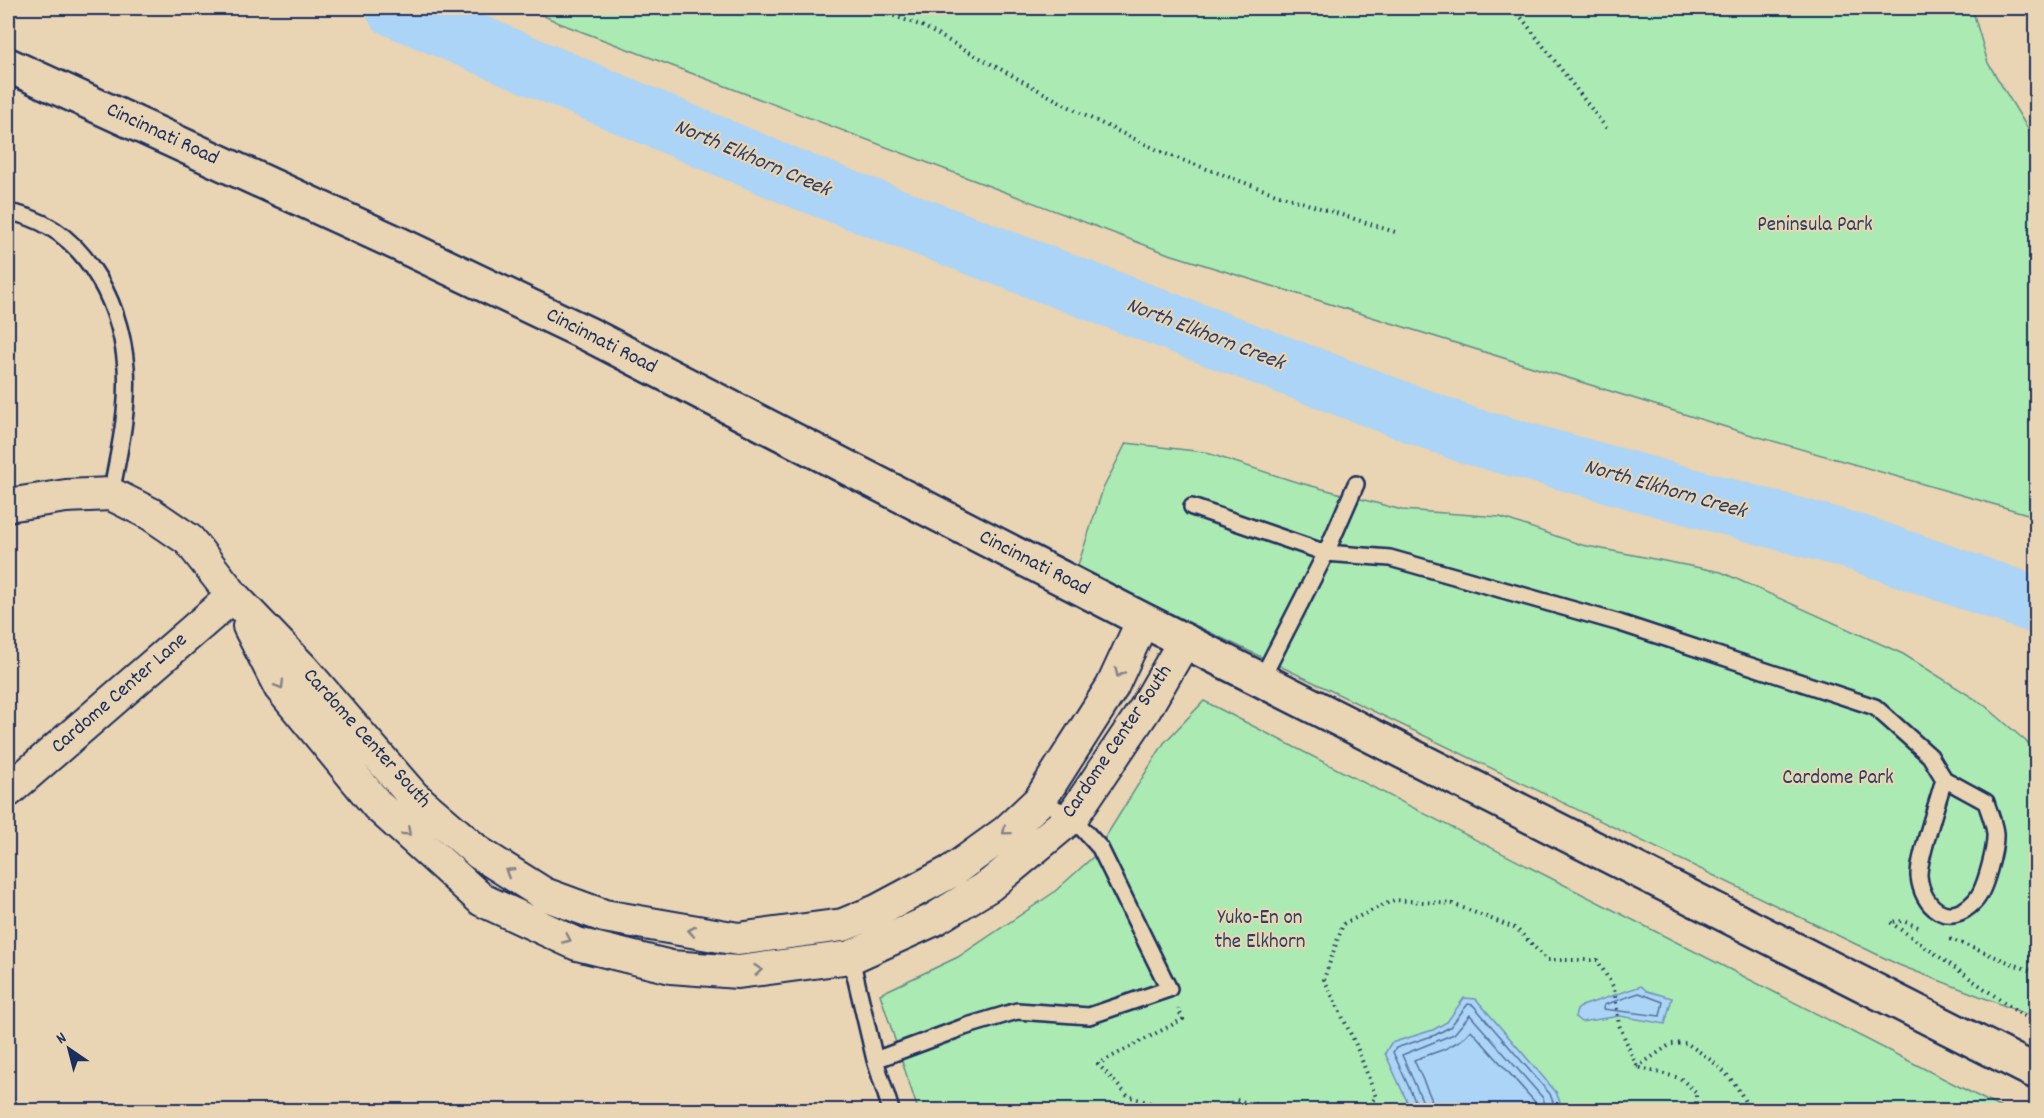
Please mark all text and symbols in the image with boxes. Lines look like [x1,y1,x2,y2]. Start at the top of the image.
street label: Cincinnati Road [101,96,223,174]
water label: North Elkhorn Creek [669,112,837,207]
park label: Peninsula Park [1757,211,1873,241]
water label: North Elkhorn Creek [1122,291,1290,380]
street label: Cincinnati Road [540,301,662,383]
water label: North Elkhorn Creek [1580,452,1751,528]
street label: Cincinnati Road [973,523,1095,605]
street label: Cardome Center Lane [45,626,195,762]
street label: Cardome Center South [1055,659,1181,825]
street label: Cardome Center South [295,662,437,816]
one-way arrow [1114,667,1126,678]
one-way arrow [272,679,284,689]
park label: Cardome Park [1782,764,1894,794]
one-way arrow [1002,824,1013,835]
one-way arrow [400,825,411,836]
one-way arrow [505,867,515,879]
park label: Yuko-En on the Elkhorn [1214,904,1306,958]
one-way arrow [687,926,697,938]
one-way arrow [561,932,572,944]
one-way arrow [754,964,763,977]
north arrow [39,1019,99,1079]
text: N [52,1027,72,1050]

